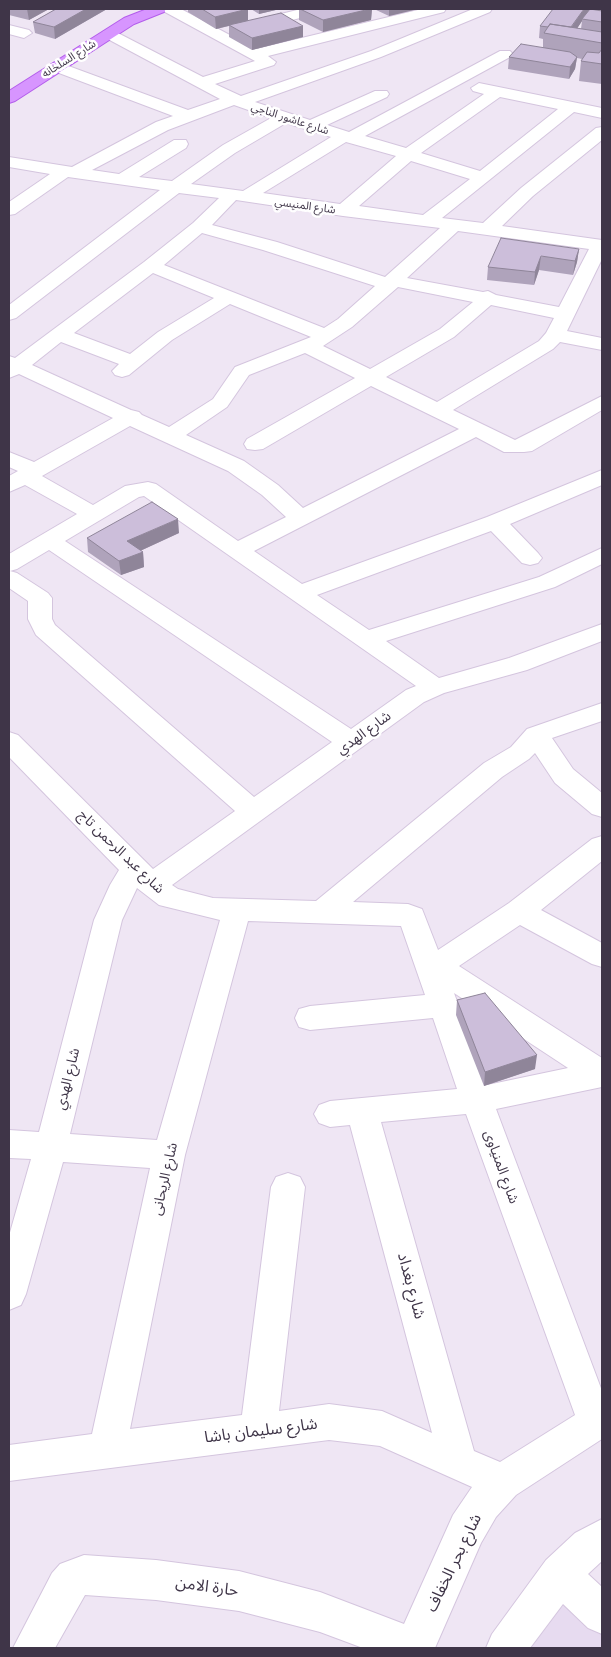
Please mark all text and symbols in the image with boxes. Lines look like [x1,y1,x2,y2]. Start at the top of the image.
street label: شارع السلخانه [40,37,98,81]
street label: شارع عاشور الناجي [250,100,330,138]
street label: شارع المنيسي [274,195,336,217]
street label: شارع الهدي [334,708,394,758]
street label: شارع عبد الرحمن تاج [74,807,168,897]
street label: شارع الهدي [52,1046,84,1112]
street label: شارع المنياوى [480,1128,522,1206]
street label: شارع الريحانى [148,1141,182,1217]
street label: شارع بغداد [393,1251,429,1321]
street label: شارع سليمان باشا [203,1415,319,1447]
street label: شارع بحر الخفاف [422,1511,486,1615]
street label: حارة الامن [174,1573,240,1601]

